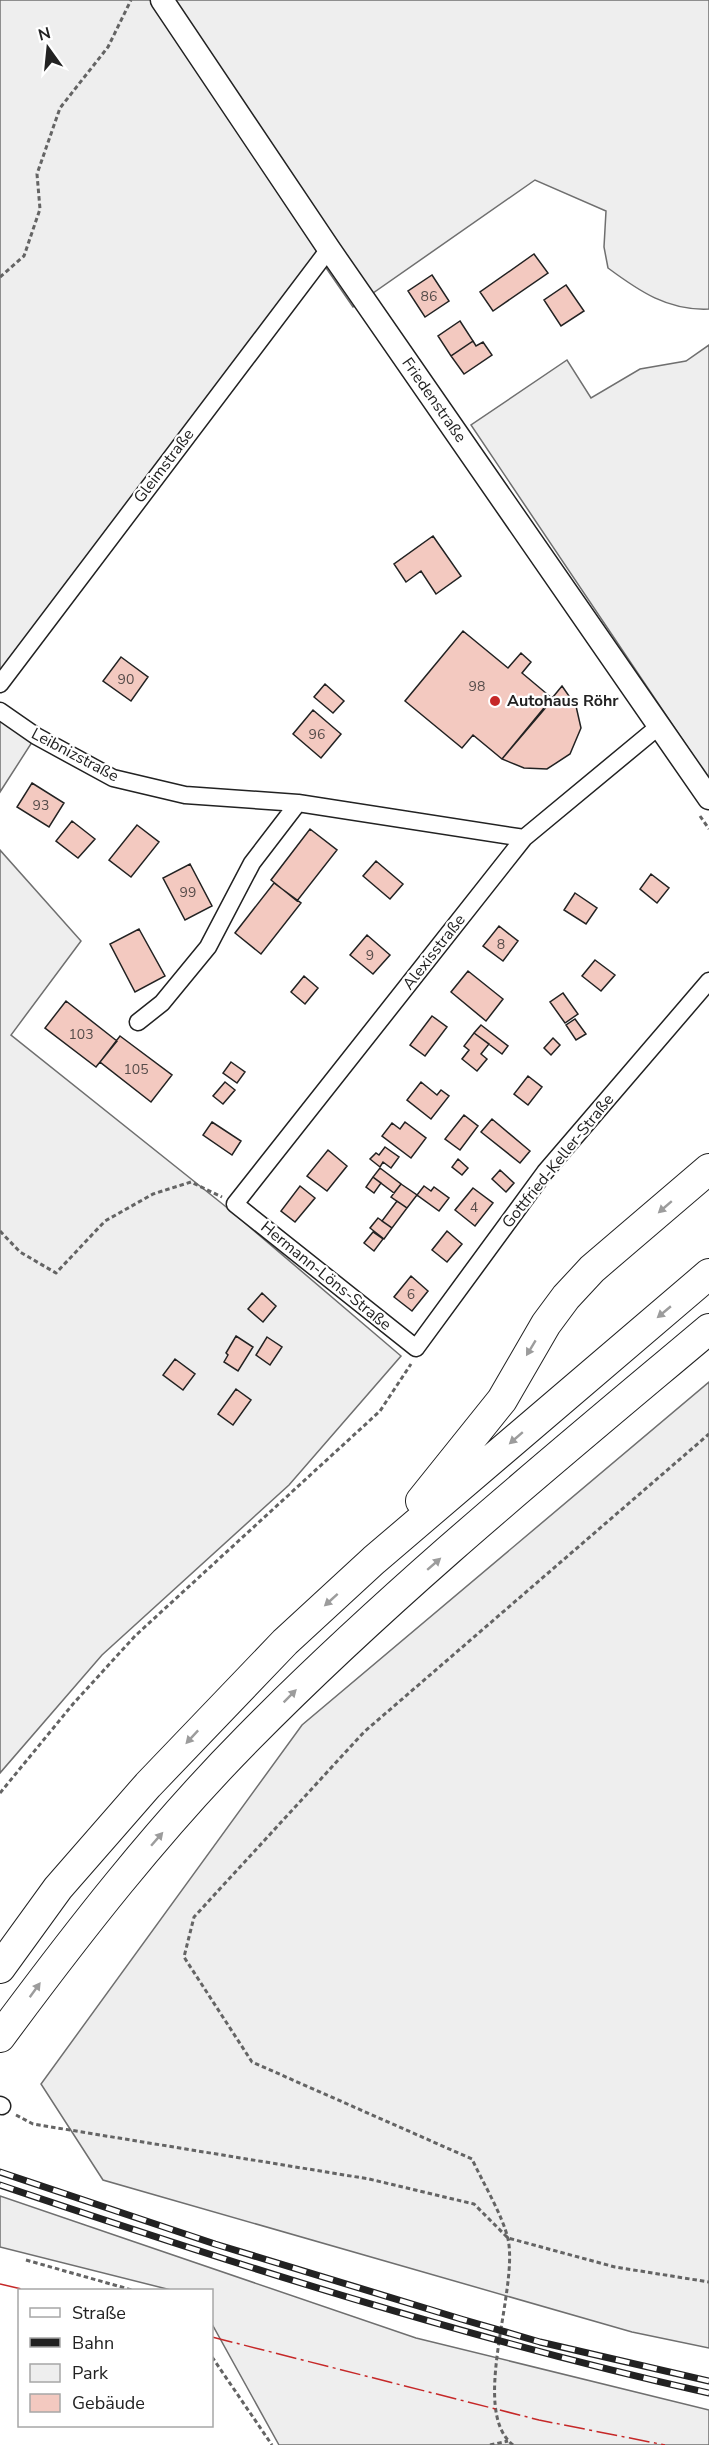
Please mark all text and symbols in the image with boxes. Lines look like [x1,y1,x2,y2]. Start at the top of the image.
north arrow [18,18,78,78]
text: N [36,22,53,47]
house number: 86 [421,287,437,306]
street label: Friedenstraße [397,353,471,447]
street label: Gleimstraße [129,424,199,508]
house number: 90 [118,670,134,689]
house number: 98 [469,677,485,696]
place label: Autohaus Röhr [507,690,619,712]
marker: Autohaus Röhr [488,694,502,708]
street label: Leibnizstraße [27,723,123,787]
house number: 96 [309,725,325,744]
house number: 93 [33,796,49,815]
house number: 99 [180,883,196,902]
street label: Alexisstraße [398,910,470,994]
house number: 8 [497,935,505,954]
house number: 9 [366,946,374,965]
house number: 103 [68,1025,94,1044]
house number: 105 [123,1060,149,1079]
street label: Gottfried-Keller-Straße [497,1089,619,1233]
house number: 4 [470,1198,478,1217]
one-way arrow [658,1200,673,1213]
street label: Hermann-Löns-Straße [256,1216,396,1336]
house number: 6 [407,1285,415,1304]
one-way arrow [656,1305,672,1318]
one-way arrow [526,1340,537,1356]
one-way arrow [509,1431,524,1444]
one-way arrow [426,1558,441,1571]
one-way arrow [324,1592,338,1606]
one-way arrow [283,1689,298,1703]
one-way arrow [185,1729,199,1744]
one-way arrow [151,1831,164,1846]
one-way arrow [28,1982,41,1998]
legend [18,2289,213,2427]
text: Straße [72,2301,126,2325]
text: Bahn [72,2331,114,2355]
text: Park [72,2361,109,2385]
text: Gebäude [72,2391,145,2415]

